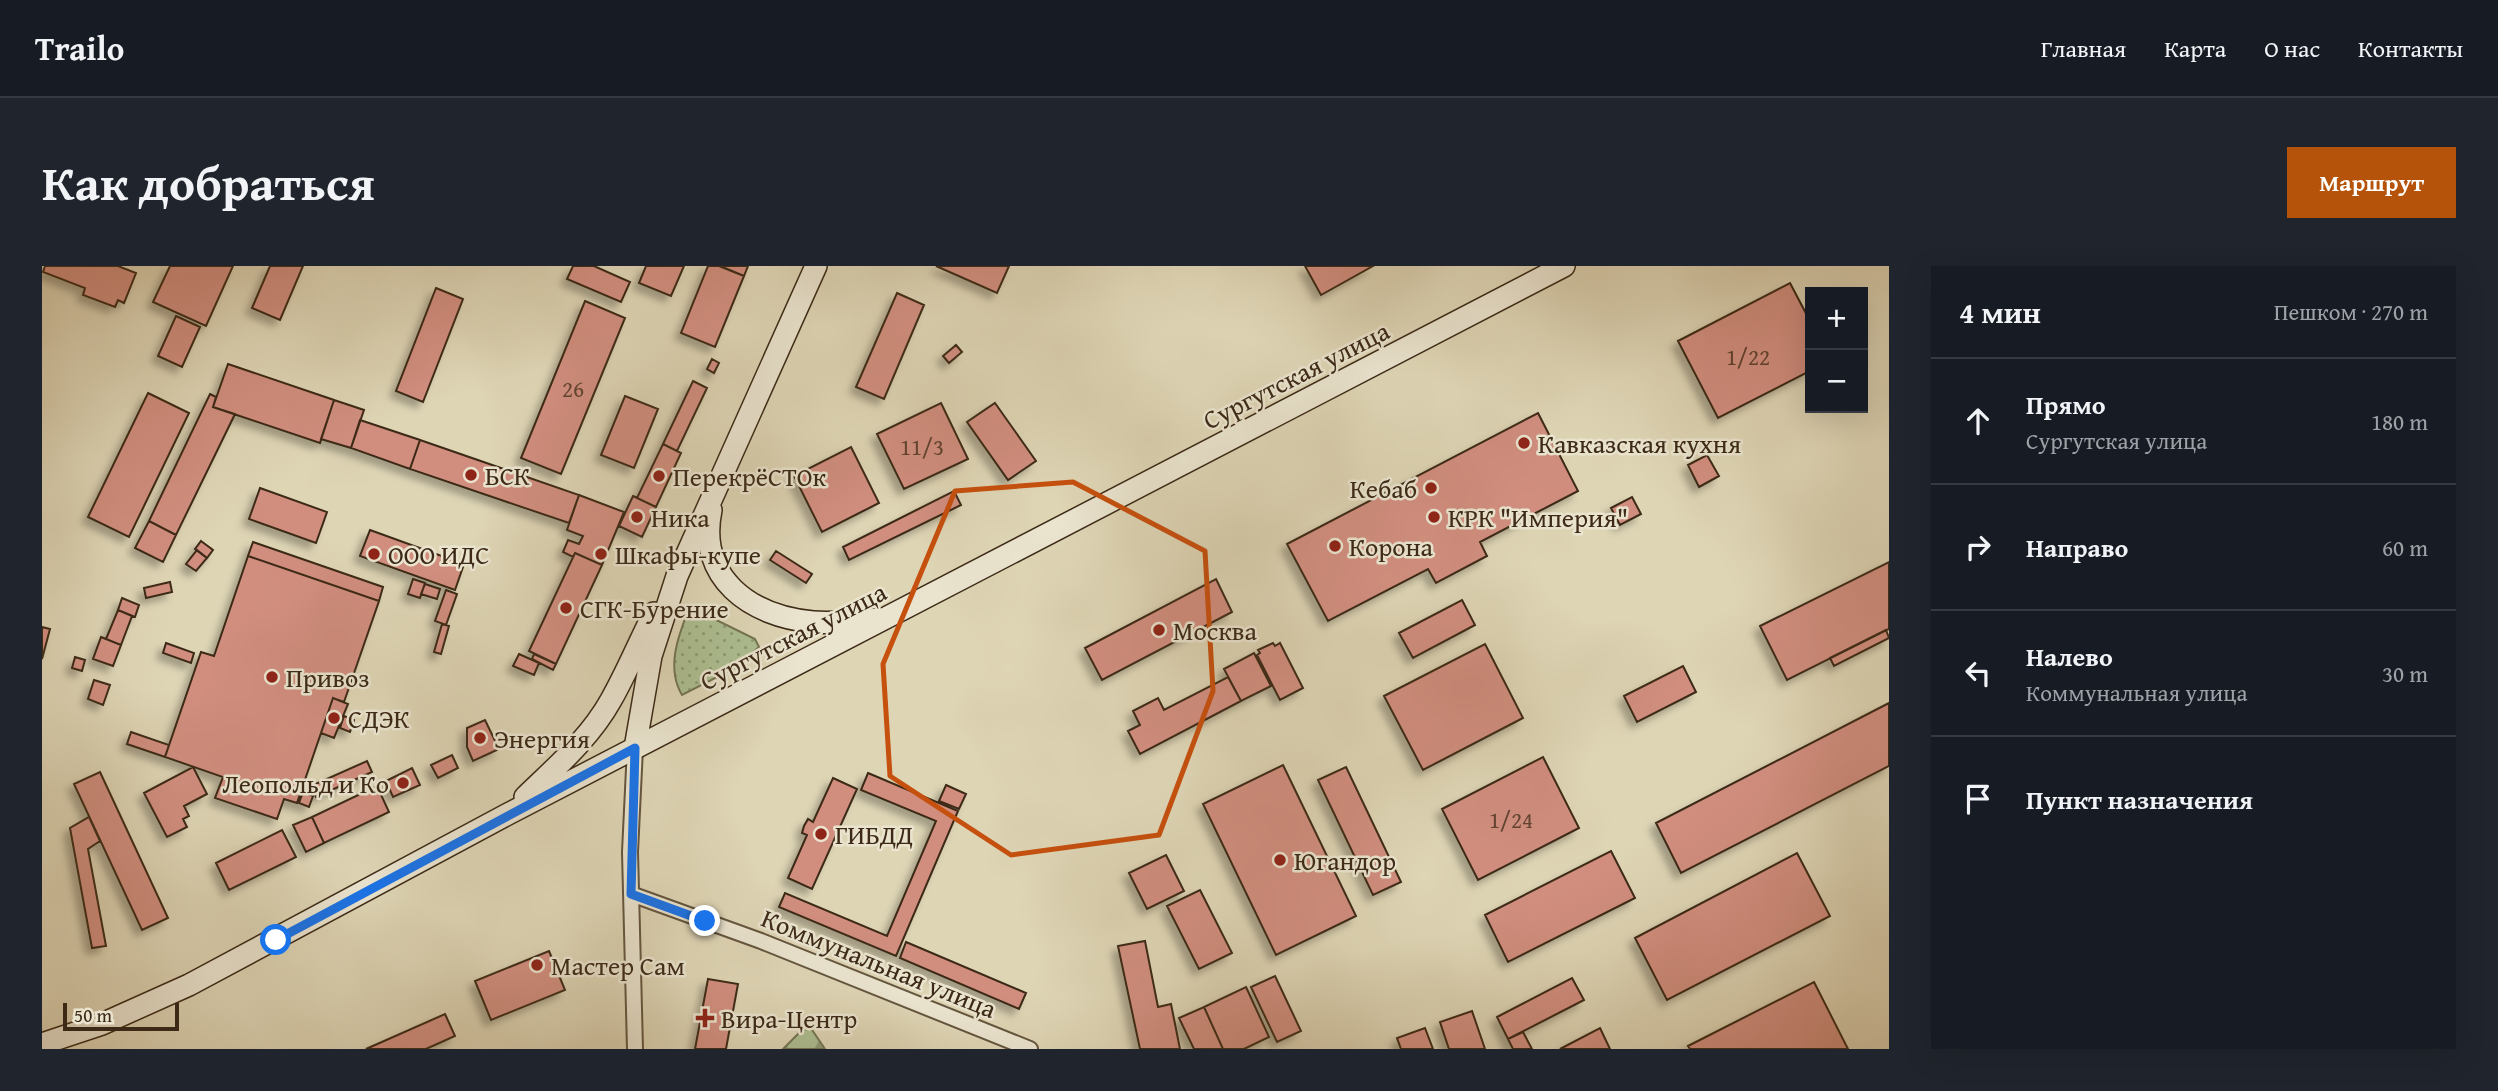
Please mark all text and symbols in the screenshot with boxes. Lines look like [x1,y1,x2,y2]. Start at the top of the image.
text: Trailo [35,24,124,72]
text: Главная [2041,31,2126,66]
text: Карта [2164,31,2226,66]
text: О нас [2264,31,2320,66]
text: Контакты [2358,31,2463,66]
text: Как добраться [42,146,375,218]
button: Маршрут [2287,147,2456,218]
map controls [1805,287,1868,413]
button: + [1805,287,1868,350]
text: 4 мин [1959,290,2041,334]
text: Пешком · 270 m [2274,295,2428,328]
street label: Сургутская улица [1196,311,1397,439]
house number: 1/22 [1726,340,1770,373]
button: − [1805,350,1868,413]
house number: 26 [562,372,584,405]
text: Прямо [2026,385,2106,424]
icon: ahead [1959,402,1997,440]
text: 180 m [2371,405,2428,438]
place label: Кавказская кухня [1538,424,1741,463]
text: Сургутская улица [2026,424,2207,457]
house number: 11/3 [900,430,944,463]
marker: Кавказская кухня [1516,435,1532,451]
place label: БСК [485,456,530,495]
place label: ПерекрёСТОк [673,457,827,496]
marker: БСК [463,467,479,483]
marker: ПерекрёСТОк [651,468,667,484]
place label: Кебаб [1350,469,1417,508]
marker: Кебаб [1423,480,1439,496]
place label: Ника [651,498,710,537]
place label: КРК "Империя" [1448,498,1628,537]
marker: Ника [629,509,645,525]
marker: КРК "Империя" [1426,509,1442,525]
place label: Корона [1349,527,1434,566]
icon: right [1959,528,1997,566]
text: Направо [2026,528,2128,567]
text: 60 m [2382,531,2428,564]
place label: ООО ИДС [388,535,489,574]
place label: Шкафы-купе [615,535,761,574]
marker: Корона [1327,538,1343,554]
marker: ООО ИДС [366,546,382,562]
marker: Шкафы-купе [593,546,609,562]
street label: Сургутская улица [693,572,894,700]
place label: СГК-Бурение [580,589,729,628]
marker: СГК-Бурение [558,600,574,616]
place label: Москва [1173,611,1258,650]
marker: Москва [1151,622,1167,638]
text: Налево [2026,637,2113,676]
icon: left [1959,654,1997,692]
text: 30 m [2382,657,2428,690]
place label: Привоз [286,658,369,697]
marker: Привоз [264,669,280,685]
text: Коммунальная улица [2026,676,2247,709]
place label: СДЭК [348,699,410,738]
marker: СДЭК [326,710,342,726]
place label: Энергия [494,719,590,758]
marker: Энергия [472,730,488,746]
place label: Леопольд и Ко [222,764,389,803]
marker: Леопольд и Ко [395,775,411,791]
icon: arrive [1959,780,1997,818]
text: Пункт назначения [2026,780,2253,819]
house number: 1/24 [1489,803,1533,836]
place label: ГИБДД [835,815,913,854]
marker: ГИБДД [813,826,829,842]
place label: Югандор [1294,841,1396,880]
marker: Югандор [1272,852,1288,868]
street label: Коммунальная улица [756,898,1003,1028]
route end [689,905,720,936]
route start [260,924,291,955]
place label: Мастер Сам [551,946,685,985]
marker: Мастер Сам [529,957,545,973]
place label: Вира-Центр [721,999,857,1038]
scale bar [63,1000,178,1032]
text: 50 m [74,1001,112,1029]
marker: Вира-Центр [695,1008,715,1028]

